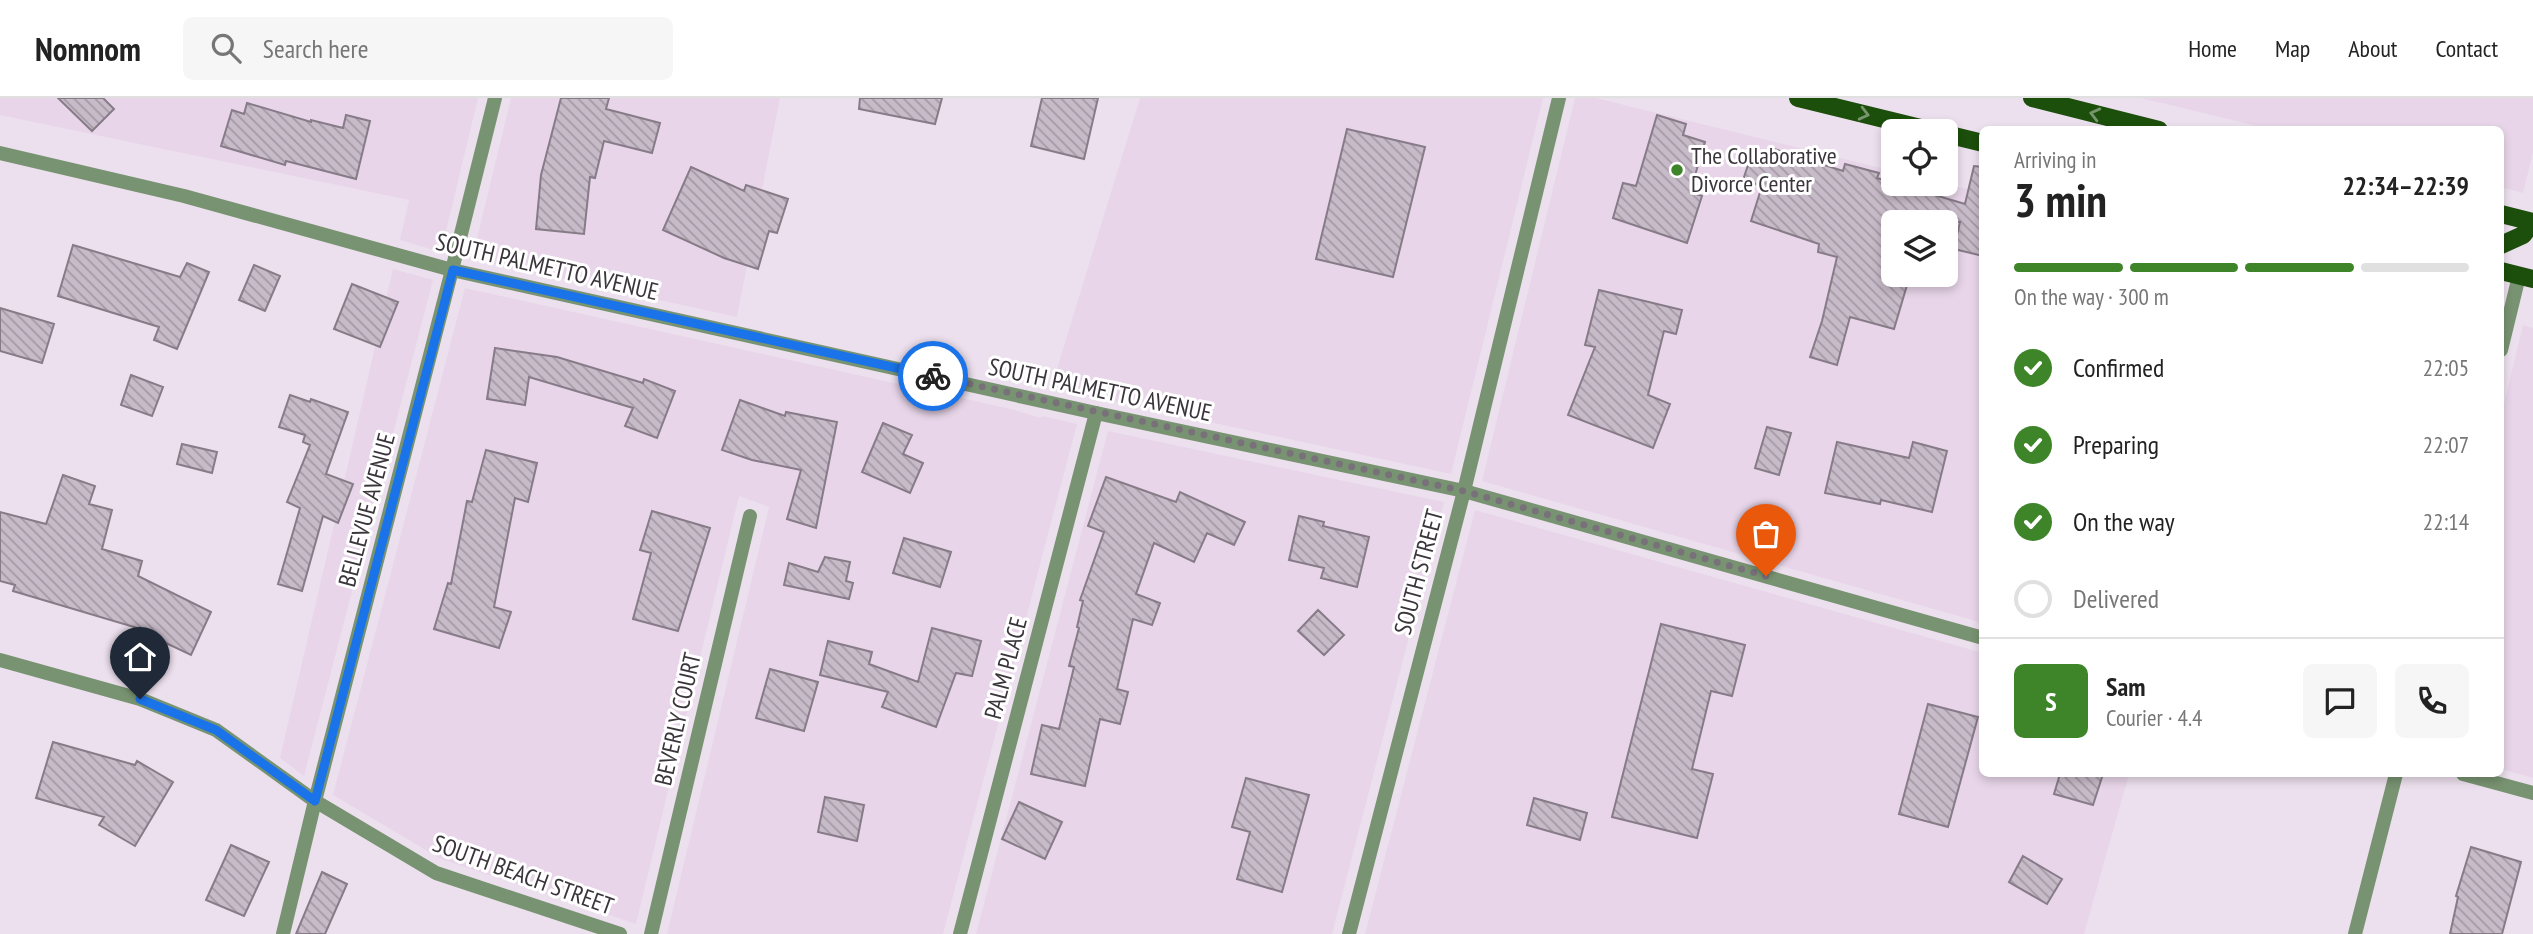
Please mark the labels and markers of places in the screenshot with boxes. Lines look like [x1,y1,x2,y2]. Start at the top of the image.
place label: The Collaborative Divorce Center [1691,140,1837,199]
marker: The Collaborative Divorce Center [1669,162,1685,178]
pin [1736,504,1796,576]
pin [110,627,170,699]

